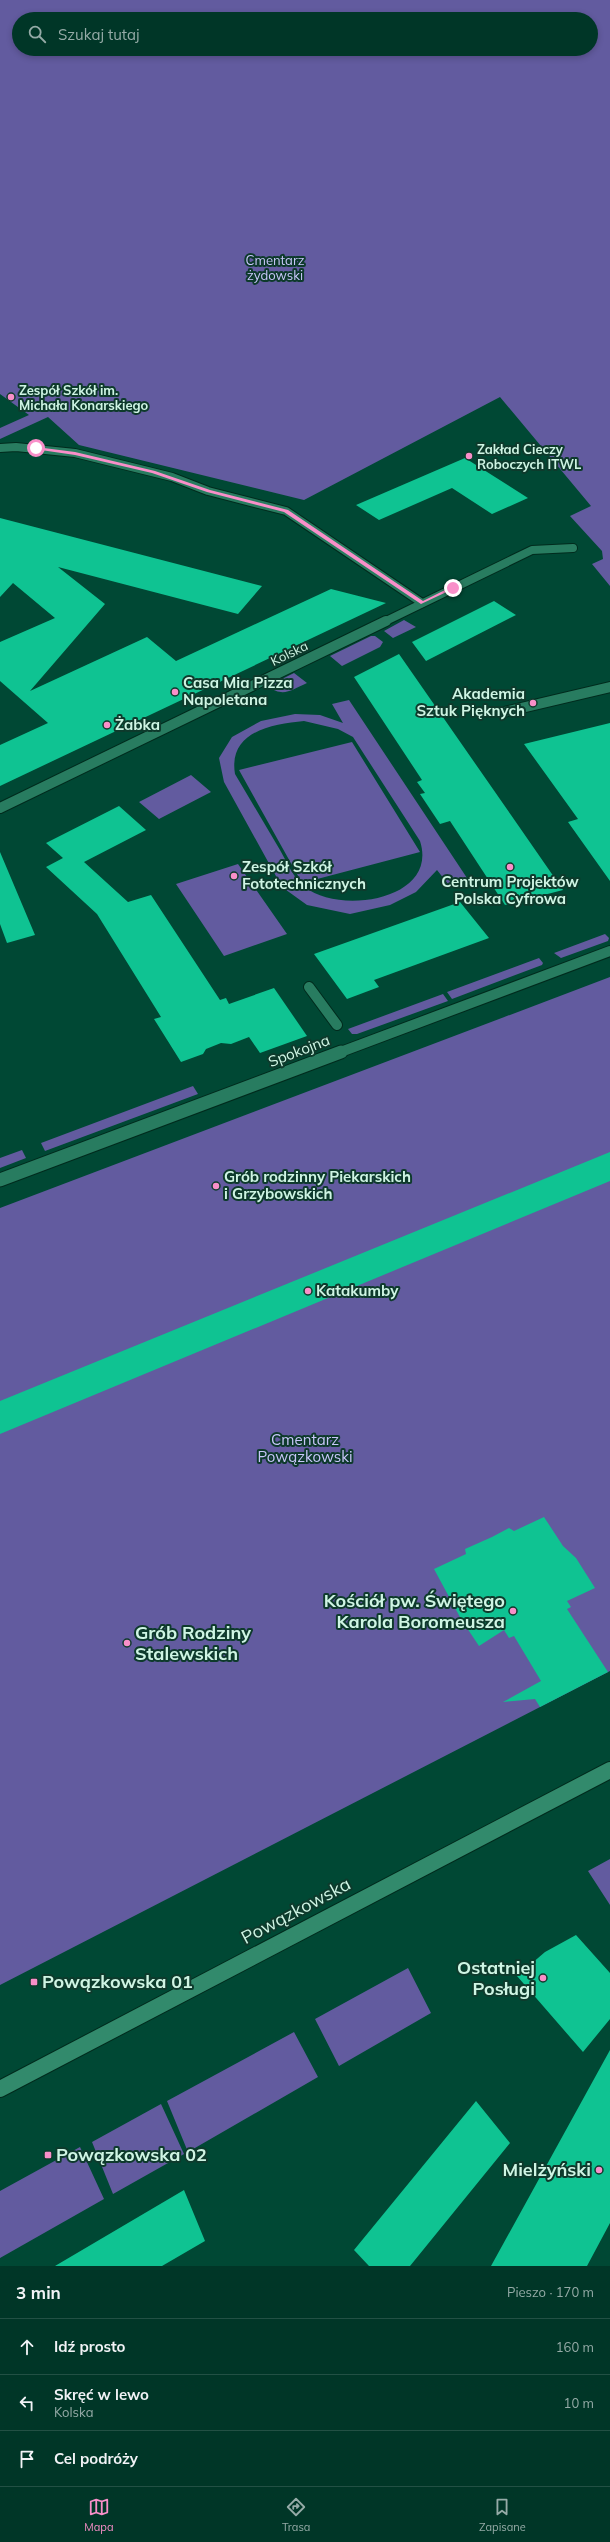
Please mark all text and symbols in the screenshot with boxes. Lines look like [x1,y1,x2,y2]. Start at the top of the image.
search box [12,12,598,56]
icon: search [26,23,48,45]
text: Szukaj tutaj [58,25,140,44]
park label: Cmentarz żydowski [246,252,305,283]
place label: Zespół Szkół im. Michała Konarskiego [19,382,149,413]
marker: Zespół Szkół im. Michała Konarskiego [6,392,16,402]
route start [27,439,45,457]
place label: Zakład Cieczy Roboczych ITWL [477,441,581,473]
marker: Zakład Cieczy Roboczych ITWL [464,451,474,461]
route end [444,579,462,597]
street label: Kolska [268,637,310,669]
place label: Casa Mia Pizza Napoletana [183,673,293,709]
place label: Akademia Sztuk Pięknych [416,684,525,720]
marker: Casa Mia Pizza Napoletana [170,687,180,697]
marker: Akademia Sztuk Pięknych [528,698,538,708]
place label: Żabka [115,715,160,734]
marker: Żabka [102,720,112,730]
place label: Zespół Szkół Fototechnicznych [242,857,366,893]
marker: Centrum Projektów Polska Cyfrowa [505,862,515,872]
marker: Zespół Szkół Fototechnicznych [229,871,239,881]
place label: Centrum Projektów Polska Cyfrowa [441,872,579,908]
street label: Spokojna [265,1030,332,1071]
place label: Grób rodzinny Piekarskich i Grzybowskich [224,1167,411,1203]
marker: Grób rodzinny Piekarskich i Grzybowskich [211,1181,221,1191]
place label: Katakumby [316,1281,399,1300]
marker: Katakumby [303,1286,313,1296]
park label: Cmentarz Powązkowski [257,1430,353,1466]
place label: Kościół pw. Świętego Karola Boromeusza [324,1589,505,1633]
marker: Kościół pw. Świętego Karola Boromeusza [508,1606,518,1616]
place label: Grób Rodziny Stalewskich [135,1621,251,1665]
marker: Grób Rodziny Stalewskich [122,1638,132,1648]
street label: Powązkowska [237,1872,354,1949]
place label: Ostatniej Posługi [457,1956,535,2000]
place label: Powązkowska 01 [42,1970,193,1993]
marker: Ostatniej Posługi [538,1973,548,1983]
marker: Powązkowska 01 [29,1977,39,1987]
place label: Powązkowska 02 [56,2143,207,2166]
marker: Powązkowska 02 [43,2150,53,2160]
place label: Mielżyński [502,2158,591,2181]
marker: Mielżyński [594,2165,604,2175]
text: 3 min [16,2282,61,2303]
text: Pieszo · 170 m [507,2284,594,2300]
icon: ahead [16,2336,38,2358]
text: Idź prosto [54,2337,125,2356]
text: 160 m [556,2339,594,2355]
text: Skręć w lewo [54,2385,149,2404]
icon: left [16,2392,38,2414]
text: 10 m [564,2395,594,2411]
text: Kolska [54,2404,94,2420]
icon: arrive [16,2448,38,2470]
text: Cel podróży [54,2449,138,2468]
tab: Mapa [84,2496,114,2534]
tab: Trasa [282,2496,310,2534]
tab: Zapisane [479,2496,526,2534]

